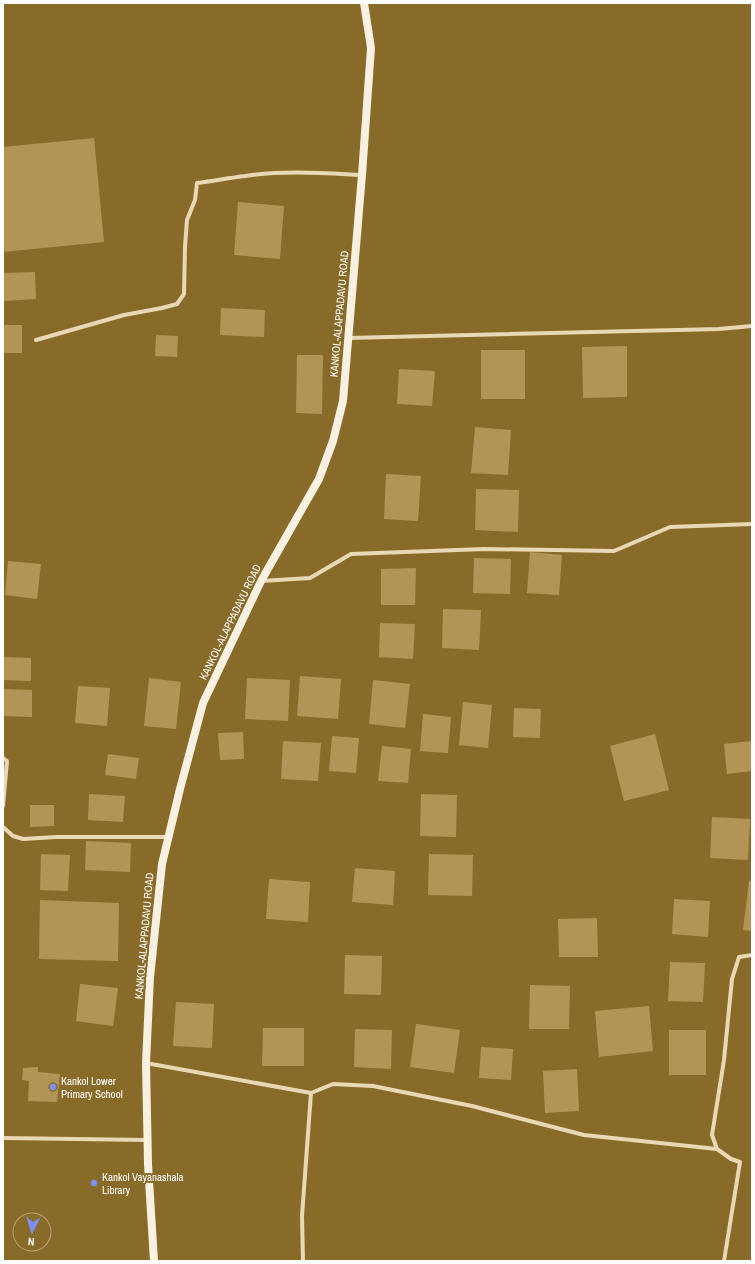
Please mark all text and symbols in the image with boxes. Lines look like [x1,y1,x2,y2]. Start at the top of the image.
street label: KANKOL-ALAPPADAVU ROAD [326,250,352,378]
street label: KANKOL-ALAPPADAVU ROAD [196,562,264,682]
street label: KANKOL-ALAPPADAVU ROAD [131,872,157,1000]
place label: Kankol Lower Primary School [61,1074,123,1101]
marker: Kankol Lower Primary School [48,1082,58,1092]
place label: Kankol Vayanashala Library [102,1170,184,1197]
marker: Kankol Vayanashala Library [89,1178,99,1188]
north arrow [12,1212,52,1252]
text: N [27,1235,35,1249]

